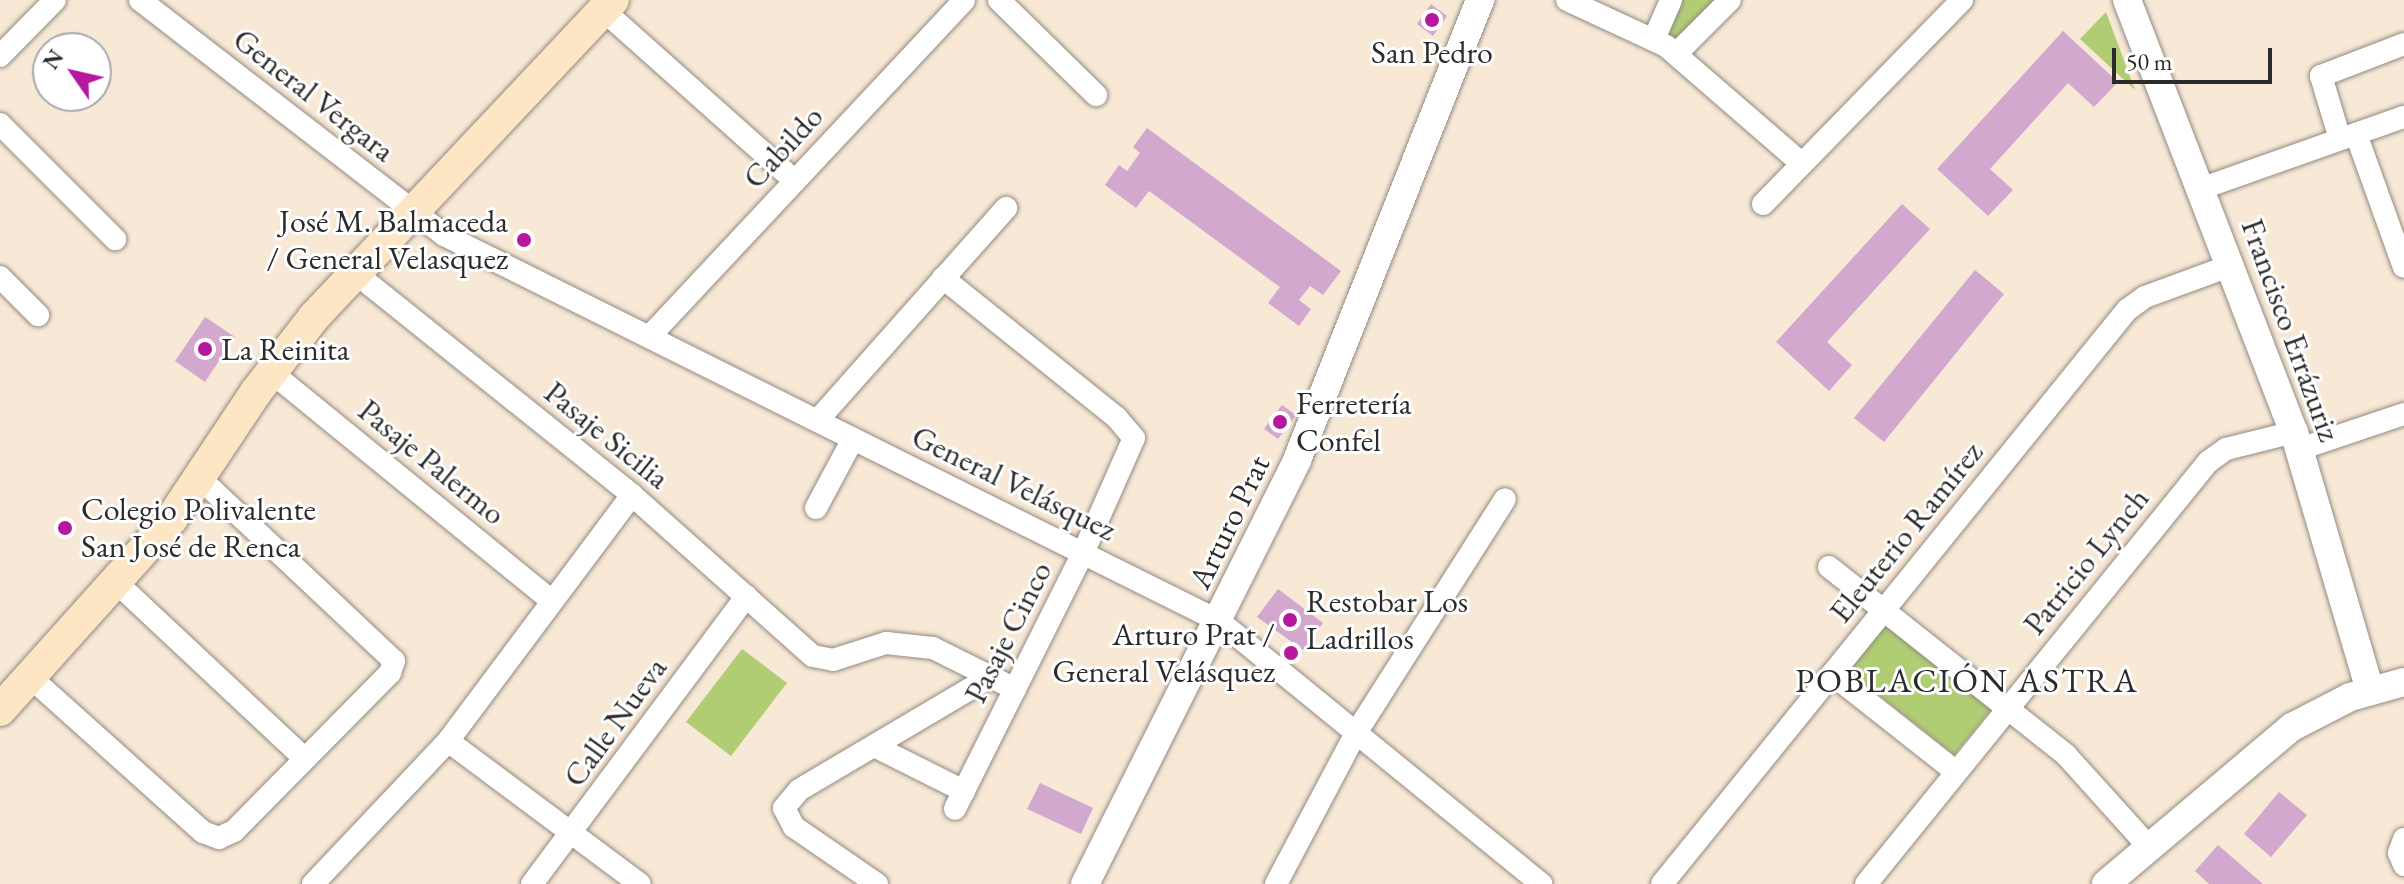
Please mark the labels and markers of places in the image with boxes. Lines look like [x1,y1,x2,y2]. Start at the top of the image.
marker: San Pedro [1423,11,1441,29]
place label: San Pedro [1371,33,1493,71]
place label: José M. Balmaceda / General Velasquez [266,203,508,278]
marker: José M. Balmaceda / General Velasquez [515,231,533,249]
place label: La Reinita [221,330,350,368]
marker: La Reinita [196,340,214,358]
place label: Ferretería Confel [1296,385,1412,460]
marker: Ferretería Confel [1271,413,1289,431]
place label: Colegio Polivalente San José de Renca [81,491,316,566]
marker: Colegio Polivalente San José de Renca [56,519,74,537]
place label: Restobar Los Ladrillos [1306,583,1468,658]
marker: Restobar Los Ladrillos [1281,611,1299,629]
place label: Arturo Prat / General Velásquez [1053,616,1275,691]
marker: Arturo Prat / General Velásquez [1282,644,1300,662]

